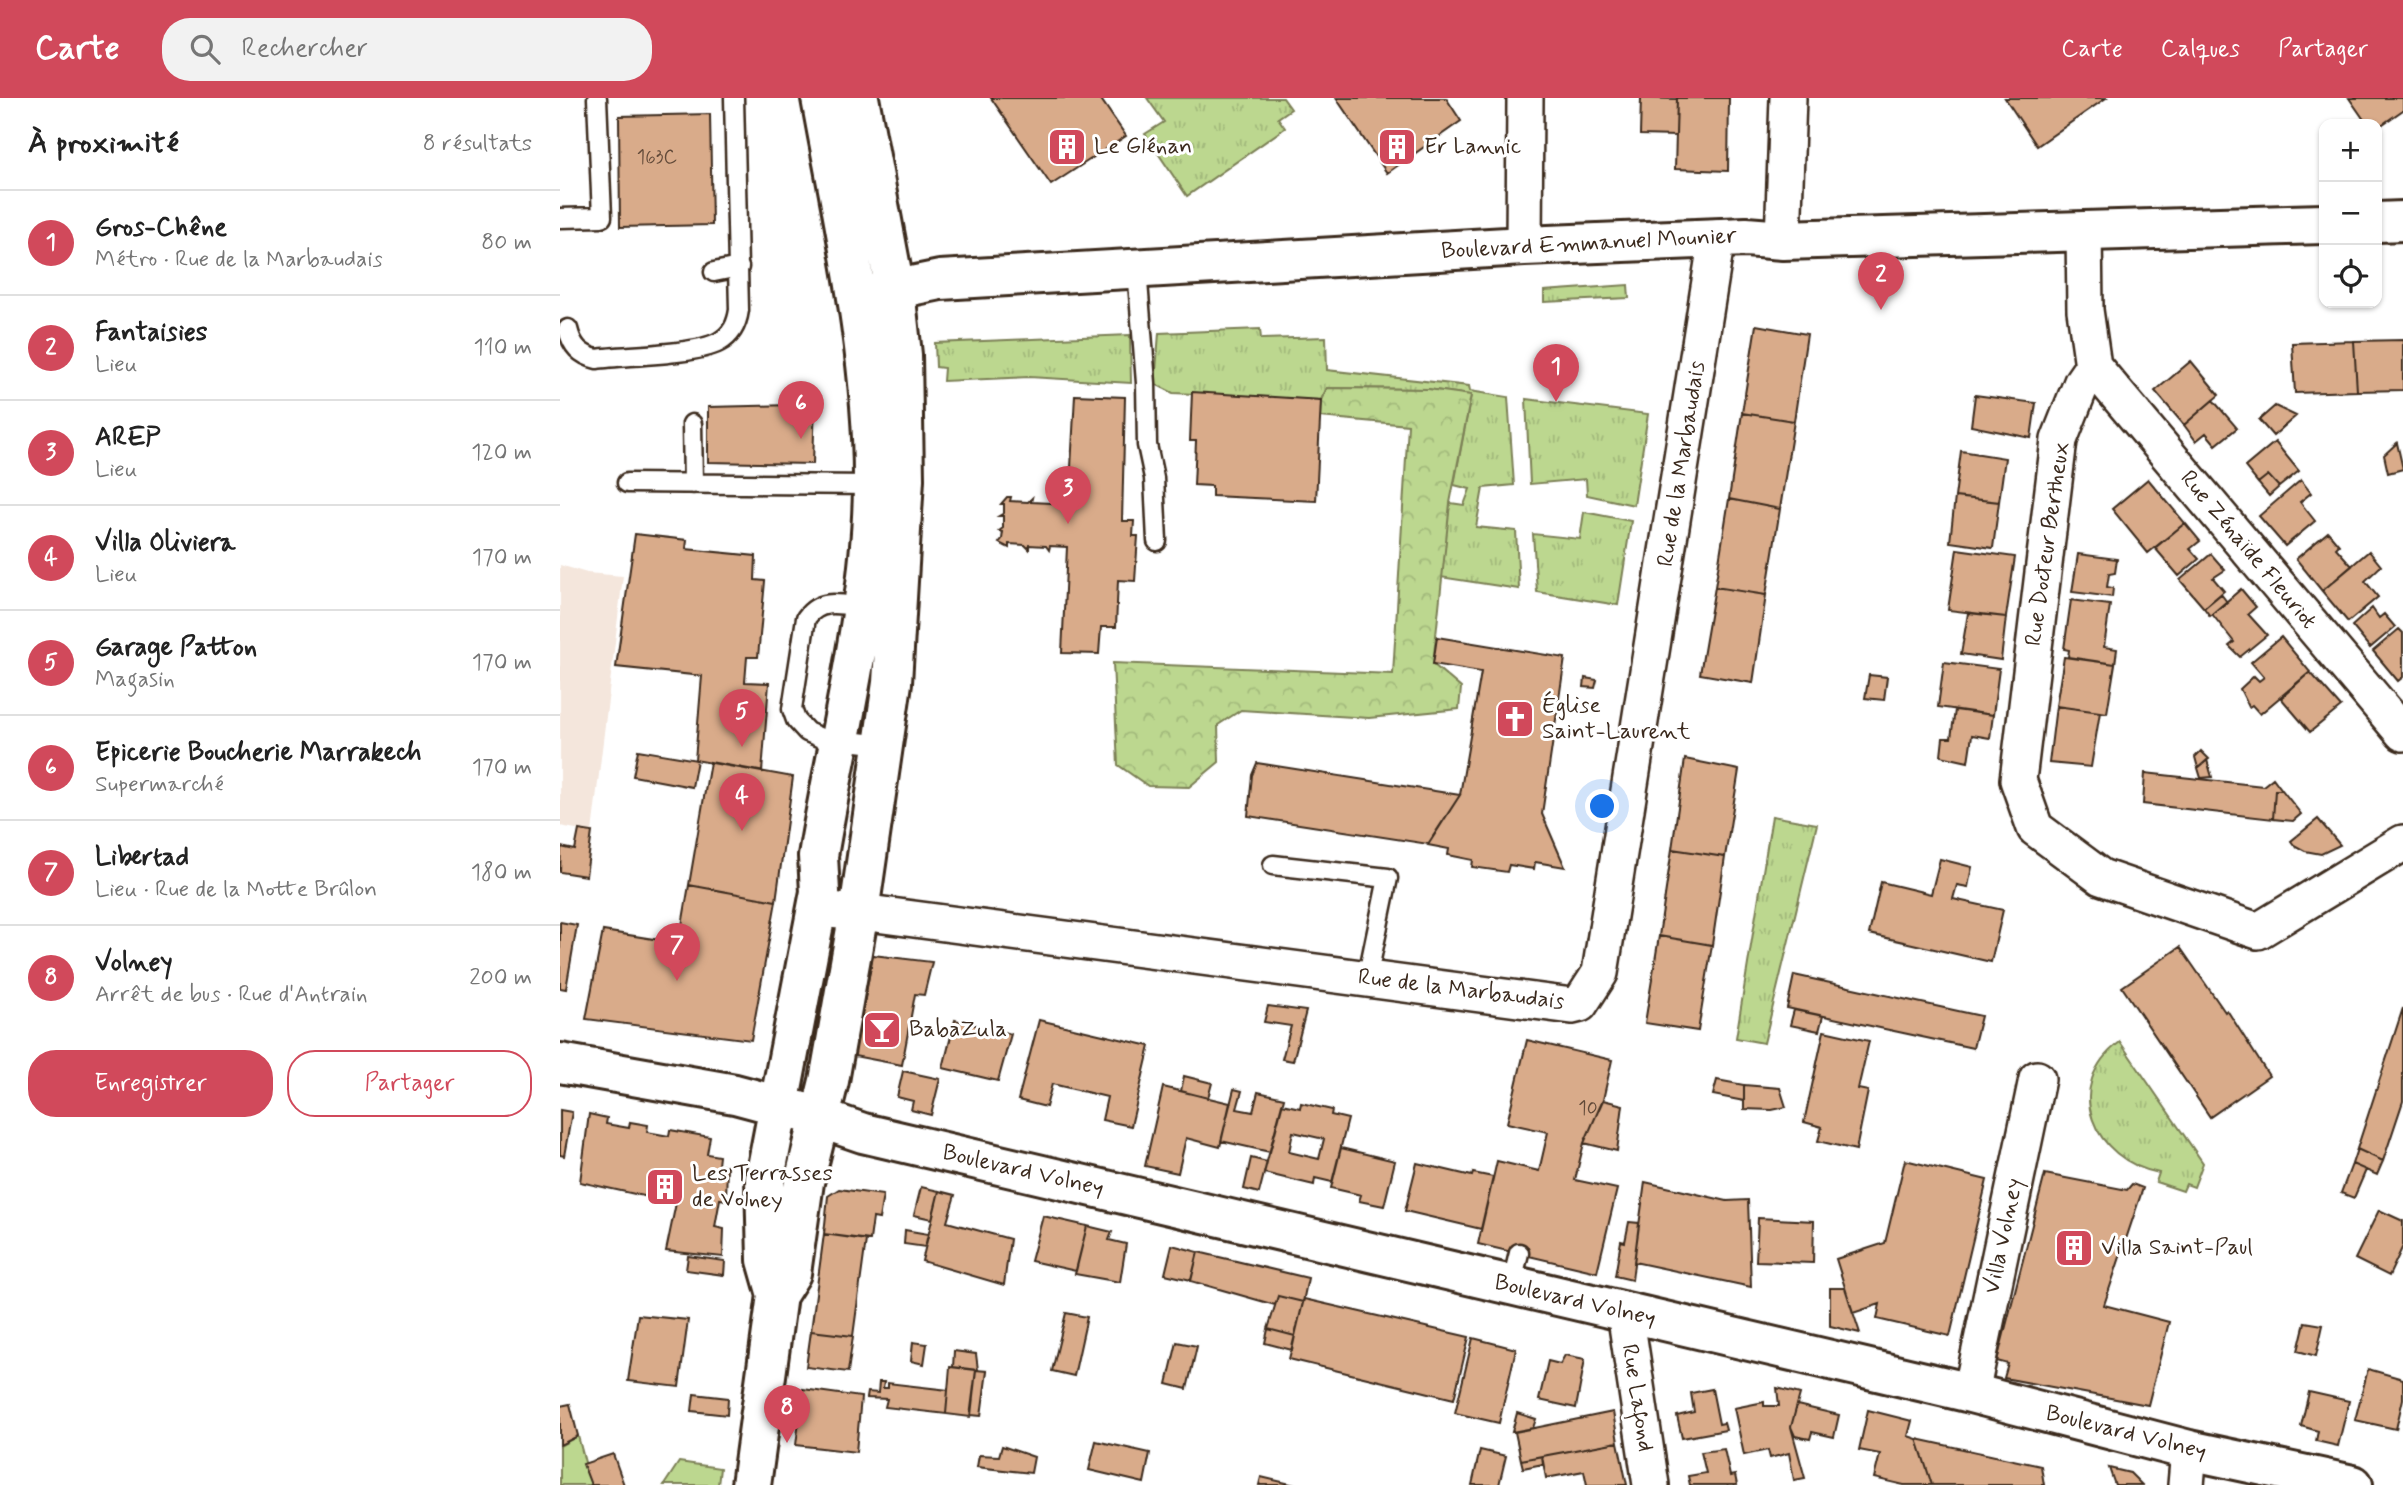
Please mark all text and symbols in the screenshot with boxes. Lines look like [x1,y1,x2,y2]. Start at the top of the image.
search box [162,18,652,81]
text: Carte [35,27,120,71]
icon: search [186,30,224,68]
text: Rechercher [242,32,368,66]
text: Carte [2061,34,2123,65]
text: Calques [2161,34,2240,65]
text: Partager [2278,34,2368,65]
map controls [2319,119,2382,308]
button: + [2319,119,2382,182]
text: À proximité [28,124,179,163]
building icon: Le Glénan [1046,126,1088,168]
building icon: Er Lannic [1376,126,1418,168]
text: 8 résultats [423,129,532,159]
place label: Le Glénan [1094,132,1192,162]
place label: Er Lannic [1424,132,1521,162]
house number: 163C [637,145,678,170]
button: − [2319,182,2382,245]
text: Gros-Chêne [95,211,227,245]
street label: Boulevard Emmanuel Mounier [1440,221,1738,267]
text: 1 [46,228,56,258]
text: 80 m [481,228,532,258]
text: Métro · Rue de la Marbaudais [95,245,383,275]
button: locate [2319,245,2382,308]
pin: 2 [1858,252,1904,310]
text: Fantaisies [95,316,207,350]
text: 2 [45,333,57,363]
text: 110 m [473,333,532,363]
pin: 1 [1533,344,1579,402]
text: Lieu [95,350,137,380]
street label: Rue de la Marbaudais [1651,359,1713,569]
pin: 6 [778,381,824,439]
text: AREP [95,421,161,455]
text: 3 [46,438,56,468]
text: 120 m [471,438,532,468]
street label: Rue Docteur Bertheux [2019,440,2077,648]
text: Lieu [95,455,137,485]
street label: Rue Zénaïde Fleuriot [2173,464,2323,636]
pin: 3 [1045,466,1091,524]
text: Villa Oliviera [95,526,235,560]
text: 4 [44,543,58,573]
text: 170 m [472,543,532,573]
text: Lieu [95,560,137,590]
text: Garage Patton [95,631,257,665]
text: 5 [44,648,58,678]
text: 170 m [472,648,532,678]
text: Magasin [95,665,175,695]
pin: 5 [719,689,765,747]
place label: Église Saint-Laurent [1542,690,1691,747]
church icon: Église Saint-Laurent [1494,698,1536,740]
text: Epicerie Boucherie Marrakech [95,736,422,770]
text: 6 [45,753,57,783]
text: 170 m [472,753,532,783]
text: Supermarché [95,770,224,800]
pin: 4 [719,773,765,831]
your location [1585,789,1619,823]
text: Libertad [95,841,189,875]
text: 7 [44,858,58,888]
text: 180 m [471,858,532,888]
text: Lieu · Rue de la Motte Brûlon [95,875,377,905]
pin: 7 [654,923,700,981]
text: Volney [95,946,173,980]
street label: Rue de la Marbaudais [1356,962,1566,1018]
text: 8 [45,963,57,993]
text: 200 m [469,963,532,993]
text: Arrêt de bus · Rue d'Antrain [95,980,368,1010]
bar icon: BabaZula [861,1009,903,1051]
place label: BabaZula [909,1015,1007,1045]
button: Enregistrer [28,1050,273,1117]
button: Partager [287,1050,532,1117]
house number: 10 [1578,1096,1598,1121]
street label: Boulevard Volney [940,1138,1106,1204]
place label: Les Terrasses de Volney [692,1159,833,1215]
building icon: Les Terrasses de Volney [644,1166,686,1208]
street label: Villa Volney [1977,1175,2031,1297]
building icon: Villa Saint-Paul [2053,1227,2095,1269]
place label: Villa Saint-Paul [2101,1233,2253,1263]
street label: Boulevard Volney [1492,1268,1658,1334]
street label: Rue Lafond [1613,1342,1660,1454]
pin: 8 [764,1385,810,1443]
street label: Boulevard Volney [2043,1399,2209,1467]

